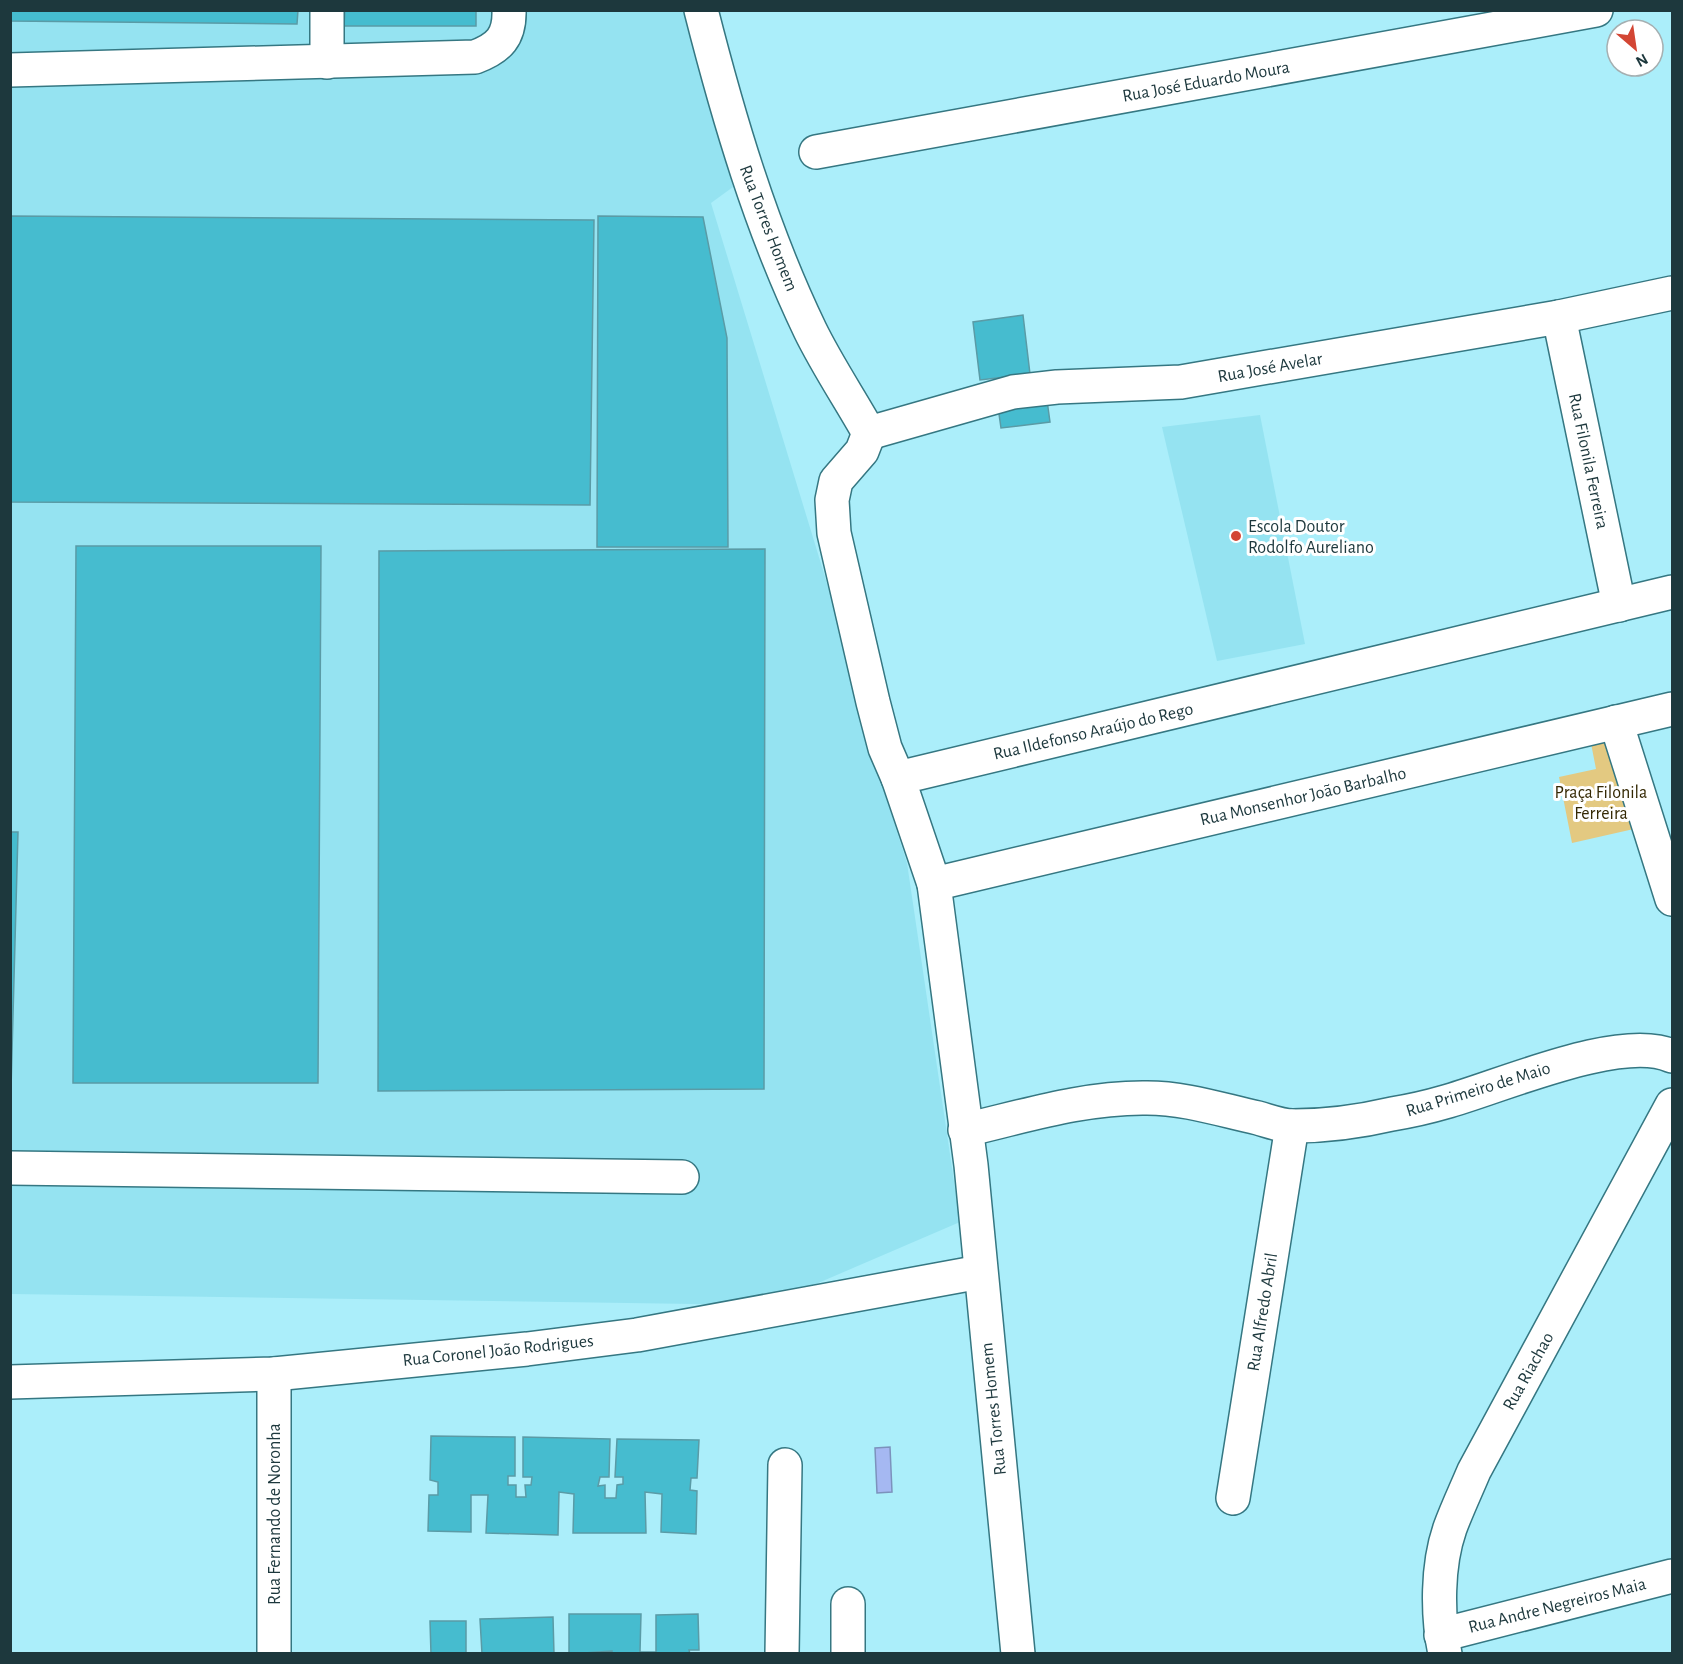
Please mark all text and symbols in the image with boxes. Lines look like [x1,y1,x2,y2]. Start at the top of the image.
north arrow [1605,18,1665,78]
text: N [1633,51,1651,70]
street label: Rua José Eduardo Moura [1121,58,1291,106]
street label: Rua Torres Homem [736,163,800,294]
street label: Rua José Avelar [1216,350,1324,386]
street label: Rua Filonila Ferreira [1565,392,1611,531]
place label: Escola Doutor Rodolfo Aureliano [1248,518,1374,557]
marker: Escola Doutor Rodolfo Aureliano [1229,529,1243,543]
street label: Rua Ildefonso Araújo do Rego [992,700,1195,764]
street label: Rua Monsenhor João Barbalho [1198,764,1408,829]
park label: Praça Filonila Ferreira [1555,784,1647,823]
street label: Rua Primeiro de Maio [1404,1059,1553,1121]
street label: Rua Alfredo Abril [1245,1252,1281,1373]
street label: Rua Riachao [1500,1329,1558,1414]
street label: Rua Coronel João Rodrigues [402,1332,594,1370]
street label: Rua Torres Homem [978,1342,1010,1476]
street label: Rua Fernando de Noronha [266,1423,284,1605]
street label: Rua Andre Negreiros Maia [1467,1575,1648,1637]

